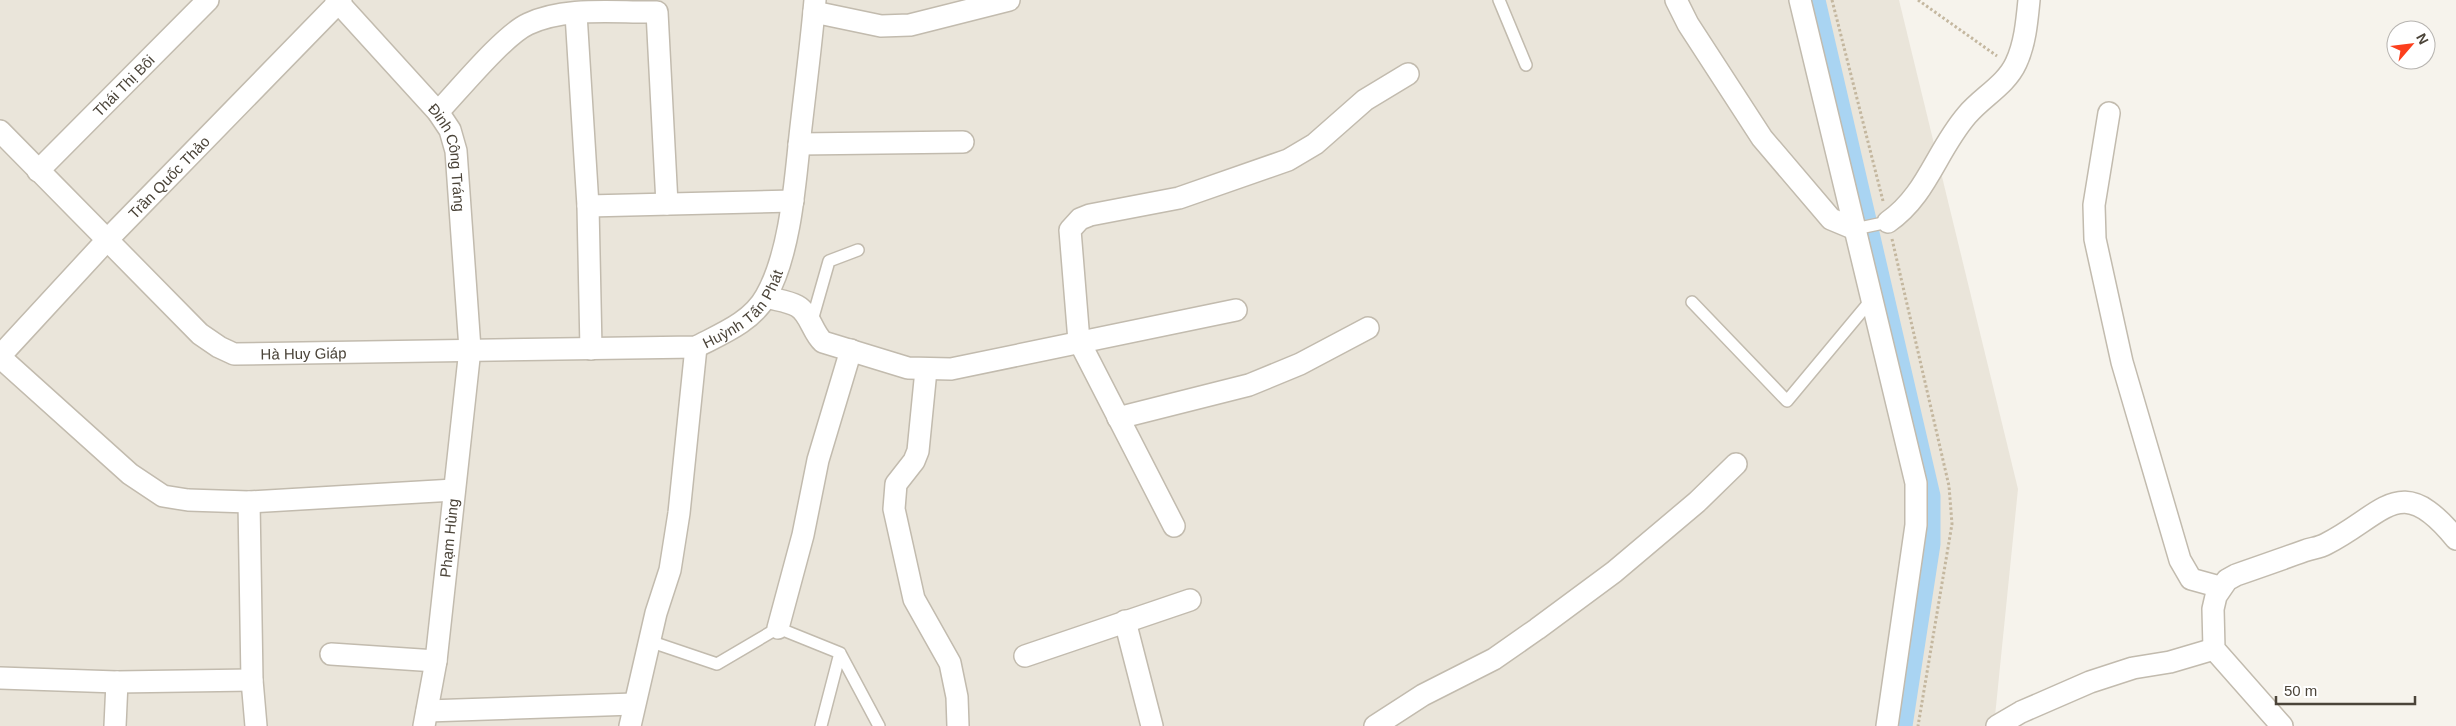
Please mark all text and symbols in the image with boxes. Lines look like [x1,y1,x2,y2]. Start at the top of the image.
north arrow [2386,20,2436,70]
text: N [2413,31,2432,47]
street label: Thái Thị Bôi [89,51,157,119]
street label: Đinh Công Tráng [426,99,469,212]
street label: Trần Quốc Thảo [125,132,212,222]
street label: Huỳnh Tấn Phát [700,266,786,351]
street label: Hà Huy Giáp [260,344,347,362]
street label: Phạm Hùng [436,498,462,578]
scale bar [2276,674,2415,706]
text: 50 m [2284,682,2317,699]

